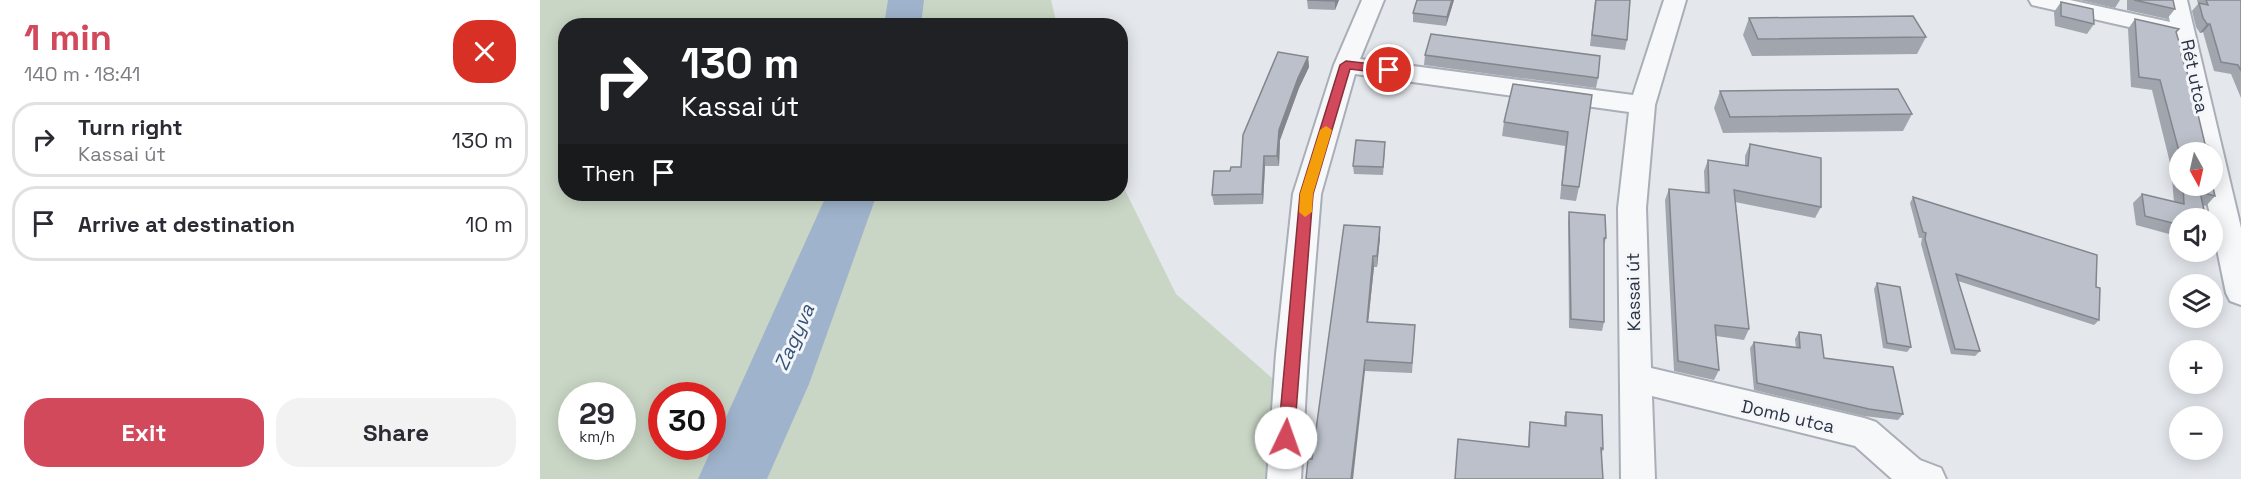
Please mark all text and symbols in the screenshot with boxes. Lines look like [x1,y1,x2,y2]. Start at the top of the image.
text: 1 min [24,15,112,61]
button: close [453,20,516,83]
text: 130 m [681,37,799,90]
street label: Rét utca [2176,37,2214,115]
icon: right [582,42,660,120]
pin [1363,44,1414,95]
icon: arrive [1372,53,1405,86]
text: 140 m · 18:41 [24,61,140,87]
text: Kassai út [681,89,799,124]
text: Turn right [78,113,183,141]
icon: right [27,123,60,156]
text: 130 m [452,126,513,154]
text: Kassai út [78,141,166,167]
north arrow [2169,142,2223,196]
map controls [2169,142,2223,460]
icon: arrive [647,156,680,189]
text: Then [582,159,635,187]
icon: arrive [27,207,60,240]
button: sound [2169,208,2223,262]
text: Arrive at destination [78,210,295,238]
text: 10 m [465,210,513,238]
street label: Kassai út [1621,252,1645,332]
button: layers [2169,274,2223,328]
water label: Zagyva [768,299,820,374]
button: + [2169,340,2223,394]
speed limit sign: 30 [648,382,726,460]
text: 29 [579,394,615,433]
street label: Domb utca [1739,394,1837,438]
button: Exit [24,398,264,467]
button: Share [276,398,516,467]
position arrow [1254,406,1318,470]
button: − [2169,406,2223,460]
text: km/h [579,427,615,446]

